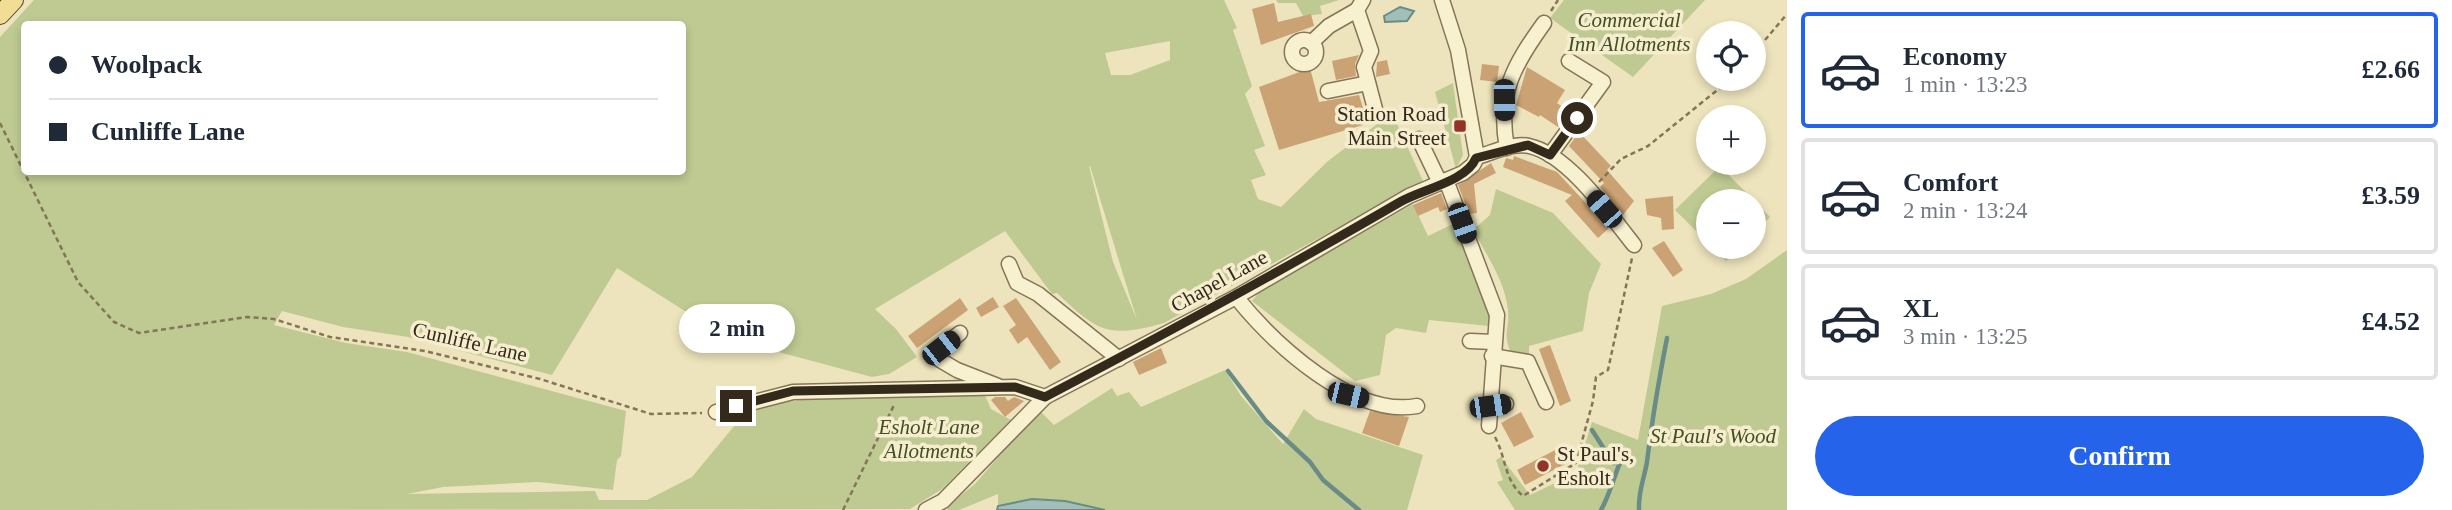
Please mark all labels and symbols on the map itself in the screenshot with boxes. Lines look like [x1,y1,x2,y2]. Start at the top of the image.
park label: Commercial Inn Allotments [1567,8,1690,56]
car [1494,79,1515,121]
place label: Station Road Main Street [1337,102,1446,150]
route start [1561,102,1593,134]
marker: Station Road Main Street [1452,118,1468,134]
car [1583,186,1626,232]
car [1445,200,1480,246]
street label: Chapel Lane [1167,245,1271,317]
callout: 2 min [678,304,794,354]
street label: Cunliffe Lane [410,317,530,367]
car [918,327,965,369]
car [1326,380,1371,410]
route end [720,390,752,422]
car [1468,393,1513,419]
park label: Esholt Lane Allotments [878,415,979,463]
park label: St Paul's Wood [1650,424,1777,448]
place label: St Paul's, Esholt [1557,442,1634,490]
marker: St Paul's, Esholt [1535,458,1551,474]

